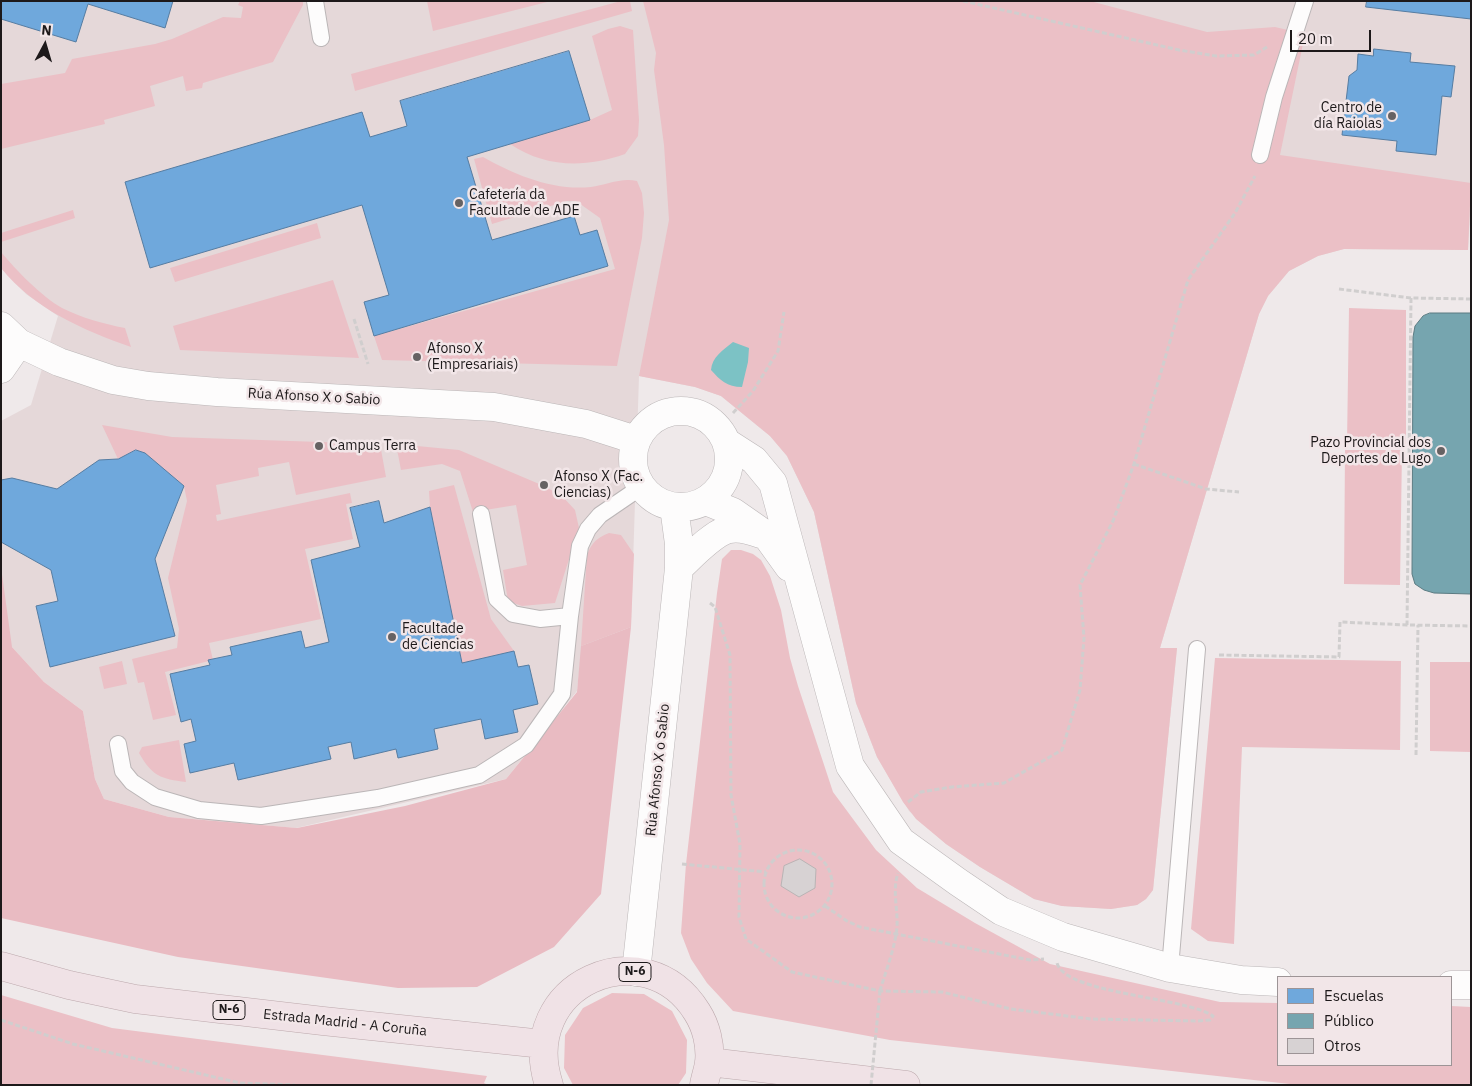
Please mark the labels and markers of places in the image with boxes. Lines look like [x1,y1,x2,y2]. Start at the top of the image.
place label: Centro de día Raiolas [1314,100,1382,132]
marker: Centro de día Raiolas [1386,110,1398,122]
place label: Cafetería da Facultade de ADE [469,187,580,220]
marker: Cafetería da Facultade de ADE [453,197,465,209]
place label: Afonso X (Empresariais) [427,341,518,374]
marker: Afonso X (Empresariais) [411,351,423,363]
place label: Pazo Provincial dos Deportes de Lugo [1310,435,1431,468]
place label: Campus Terra [329,438,416,454]
marker: Campus Terra [313,440,325,452]
marker: Pazo Provincial dos Deportes de Lugo [1435,445,1447,457]
place label: Afonso X (Fac. Ciencias) [554,469,643,502]
marker: Afonso X (Fac. Ciencias) [538,479,550,491]
place label: Facultade de Ciencias [402,621,474,654]
marker: Facultade de Ciencias [386,631,398,643]

